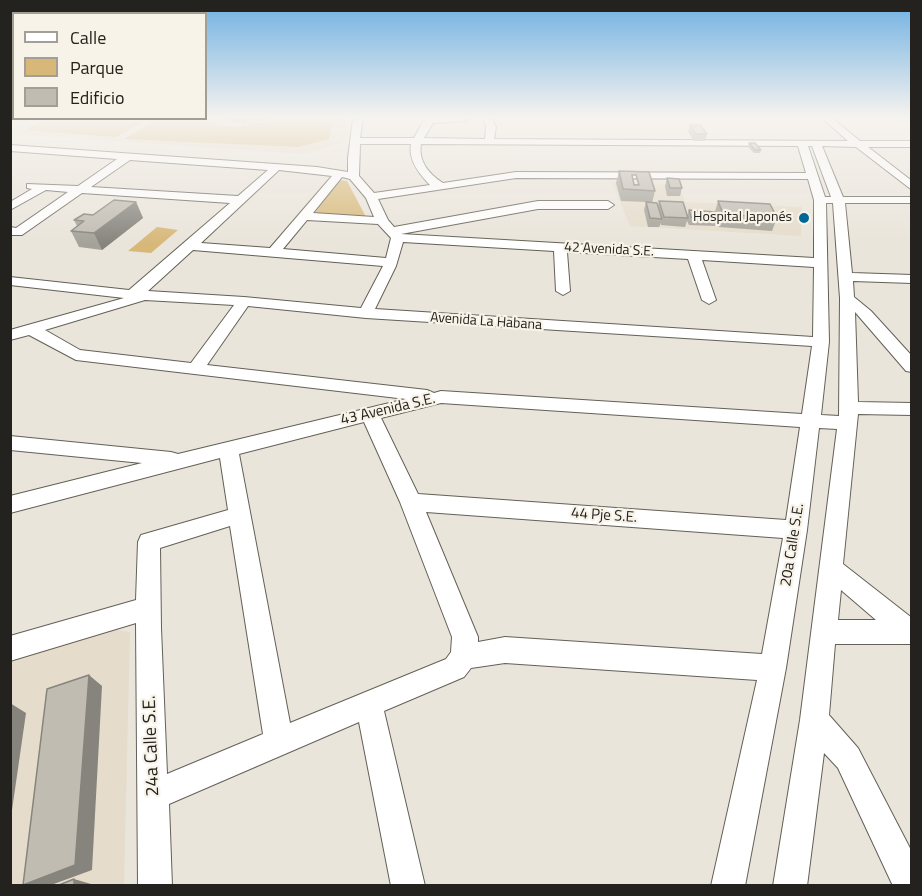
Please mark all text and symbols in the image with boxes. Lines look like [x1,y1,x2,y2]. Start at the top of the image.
legend [12,12,207,120]
text: Calle [70,24,106,51]
text: Parque [70,54,124,81]
text: Edificio [70,84,124,111]
place label: Hospital Japonés [693,210,792,226]
marker: Hospital Japonés [797,211,811,225]
street label: 42 Avenida S.E. [564,239,654,261]
street label: Avenida La Habana [430,310,542,334]
street label: 43 Avenida S.E. [339,390,437,430]
street label: 20a Calle S.E. [778,502,808,588]
street label: 44 Pje S.E. [570,505,638,527]
street label: 24a Calle S.E. [139,695,165,797]

